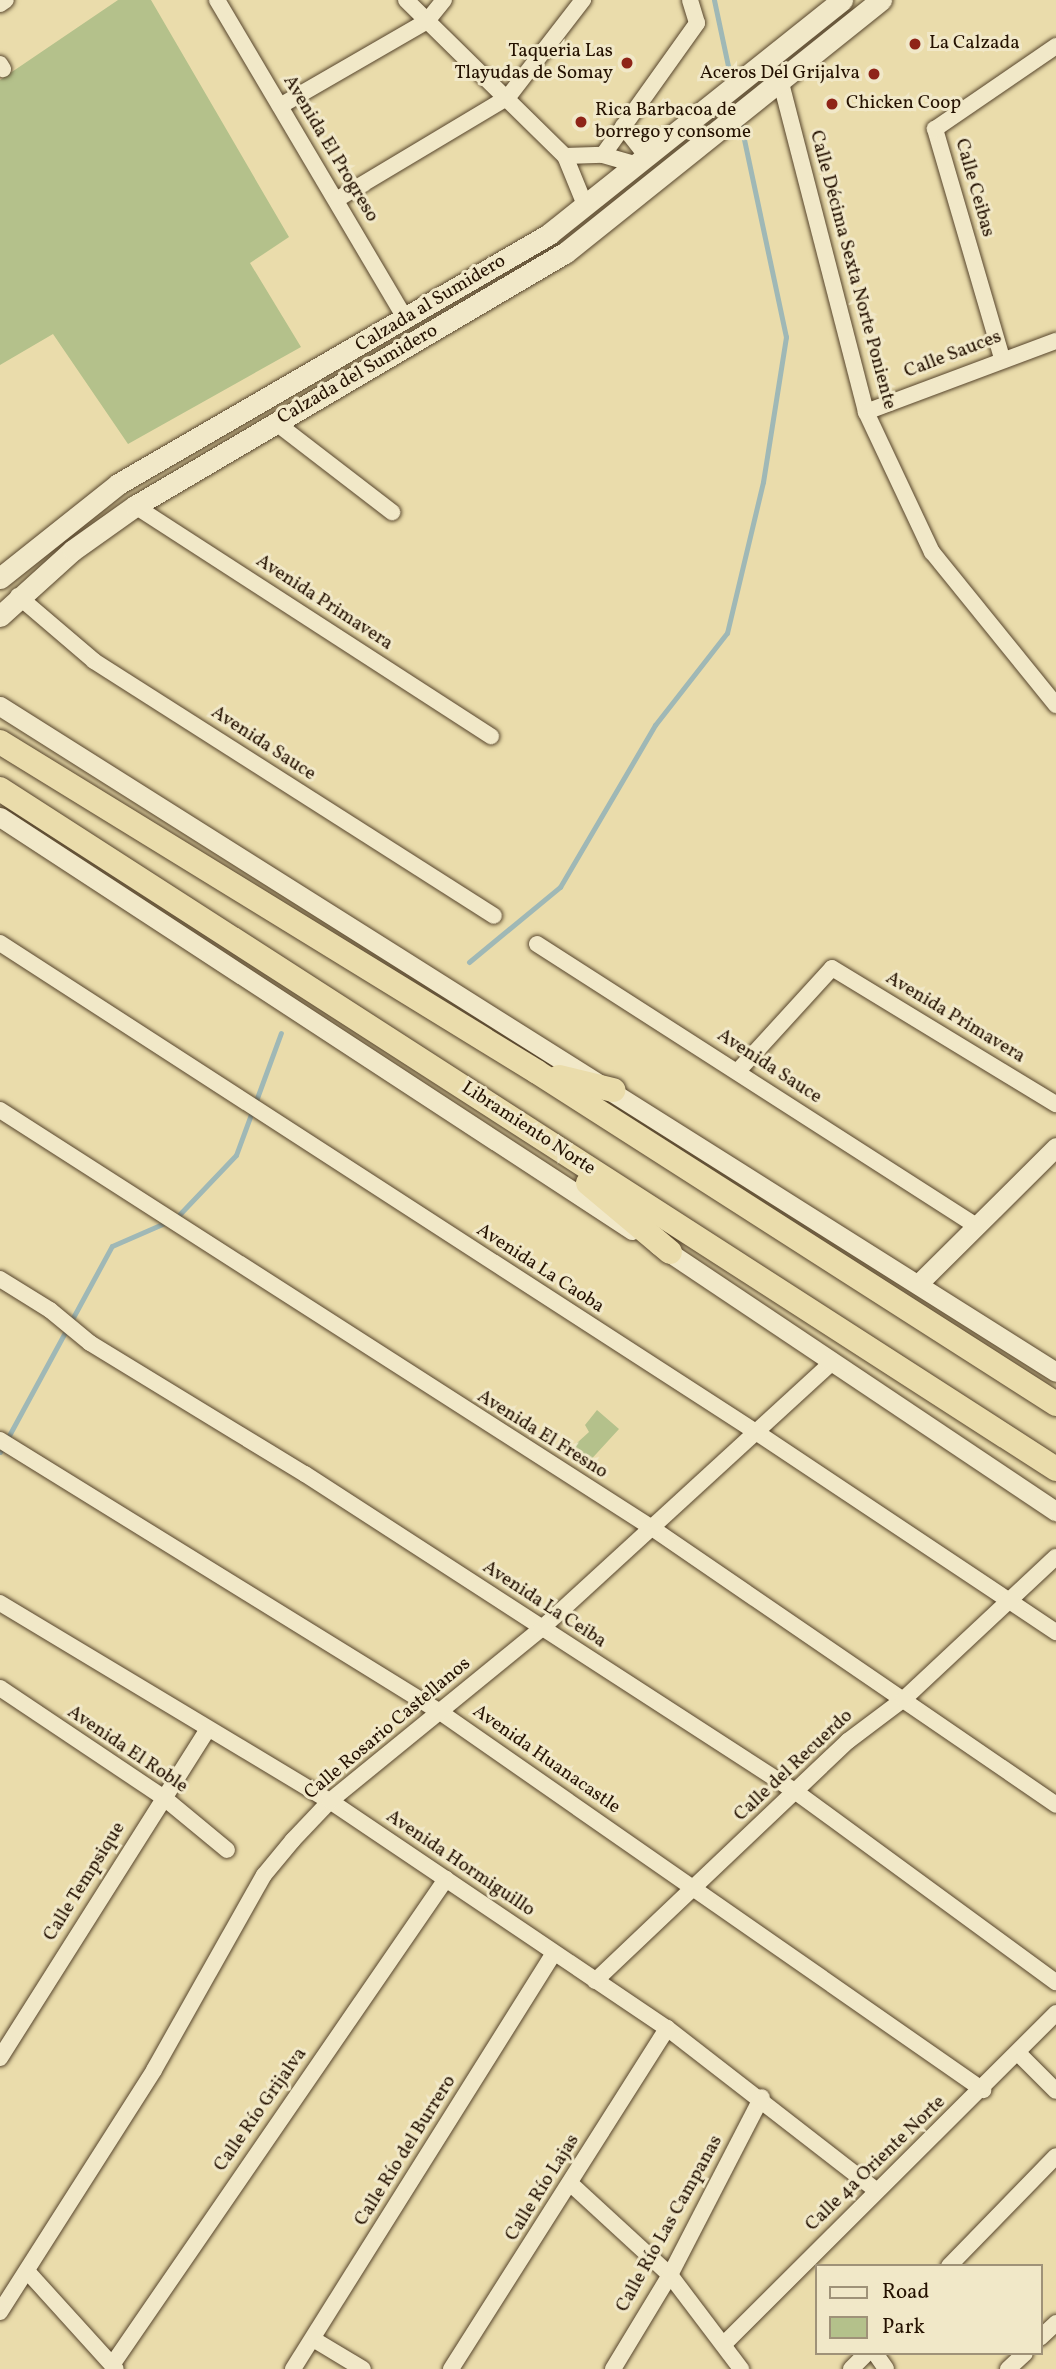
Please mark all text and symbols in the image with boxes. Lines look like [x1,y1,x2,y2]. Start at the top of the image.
place label: La Calzada [929,33,1020,55]
marker: La Calzada [907,36,923,52]
place label: Taqueria Las Tlayudas de Somay [454,41,613,85]
marker: Taqueria Las Tlayudas de Somay [619,55,635,71]
place label: Aceros Del Grijalva [700,63,860,85]
marker: Aceros Del Grijalva [866,66,882,82]
street label: Avenida El Progreso [277,72,383,226]
place label: Chicken Coop [846,93,961,115]
marker: Chicken Coop [824,96,840,112]
place label: Rica Barbacoa de borrego y consome [595,100,752,144]
marker: Rica Barbacoa de borrego y consome [573,114,589,130]
street label: Calle Décima Sexta Norte Poniente [804,128,900,412]
street label: Calle Ceibas [949,136,999,240]
street label: Calzada al Sumidero [352,250,510,358]
street label: Calzada del Sumidero [274,320,442,430]
street label: Calle Sauces [901,326,1005,384]
street label: Avenida Primavera [251,550,397,656]
street label: Avenida Sauce [206,702,320,786]
street label: Avenida Primavera [881,967,1029,1069]
street label: Avenida Sauce [712,1025,826,1109]
street label: Libramiento Norte [457,1077,599,1181]
street label: Avenida La Caoba [472,1219,608,1319]
street label: Avenida El Fresno [472,1386,612,1484]
street label: Avenida La Ceiba [478,1556,610,1654]
street label: Calle Rosario Castellanos [300,1653,476,1805]
street label: Avenida El Roble [62,1701,192,1799]
street label: Avenida Huanacastle [468,1701,624,1819]
street label: Calle del Recuerdo [730,1705,858,1827]
street label: Avenida Hormiguillo [381,1806,539,1922]
street label: Calle Tempsique [39,1818,131,1946]
street label: Calle Río Grijalva [210,2044,312,2176]
street label: Calle Río del Burrero [350,2071,462,2231]
street label: Calle 4a Oriente Norte [801,2091,951,2237]
street label: Calle Río Lajas [501,2130,585,2246]
street label: Calle Río Las Campanas [612,2132,728,2316]
legend [814,2264,1042,2355]
text: Road [882,2278,929,2307]
text: Park [882,2313,925,2342]

